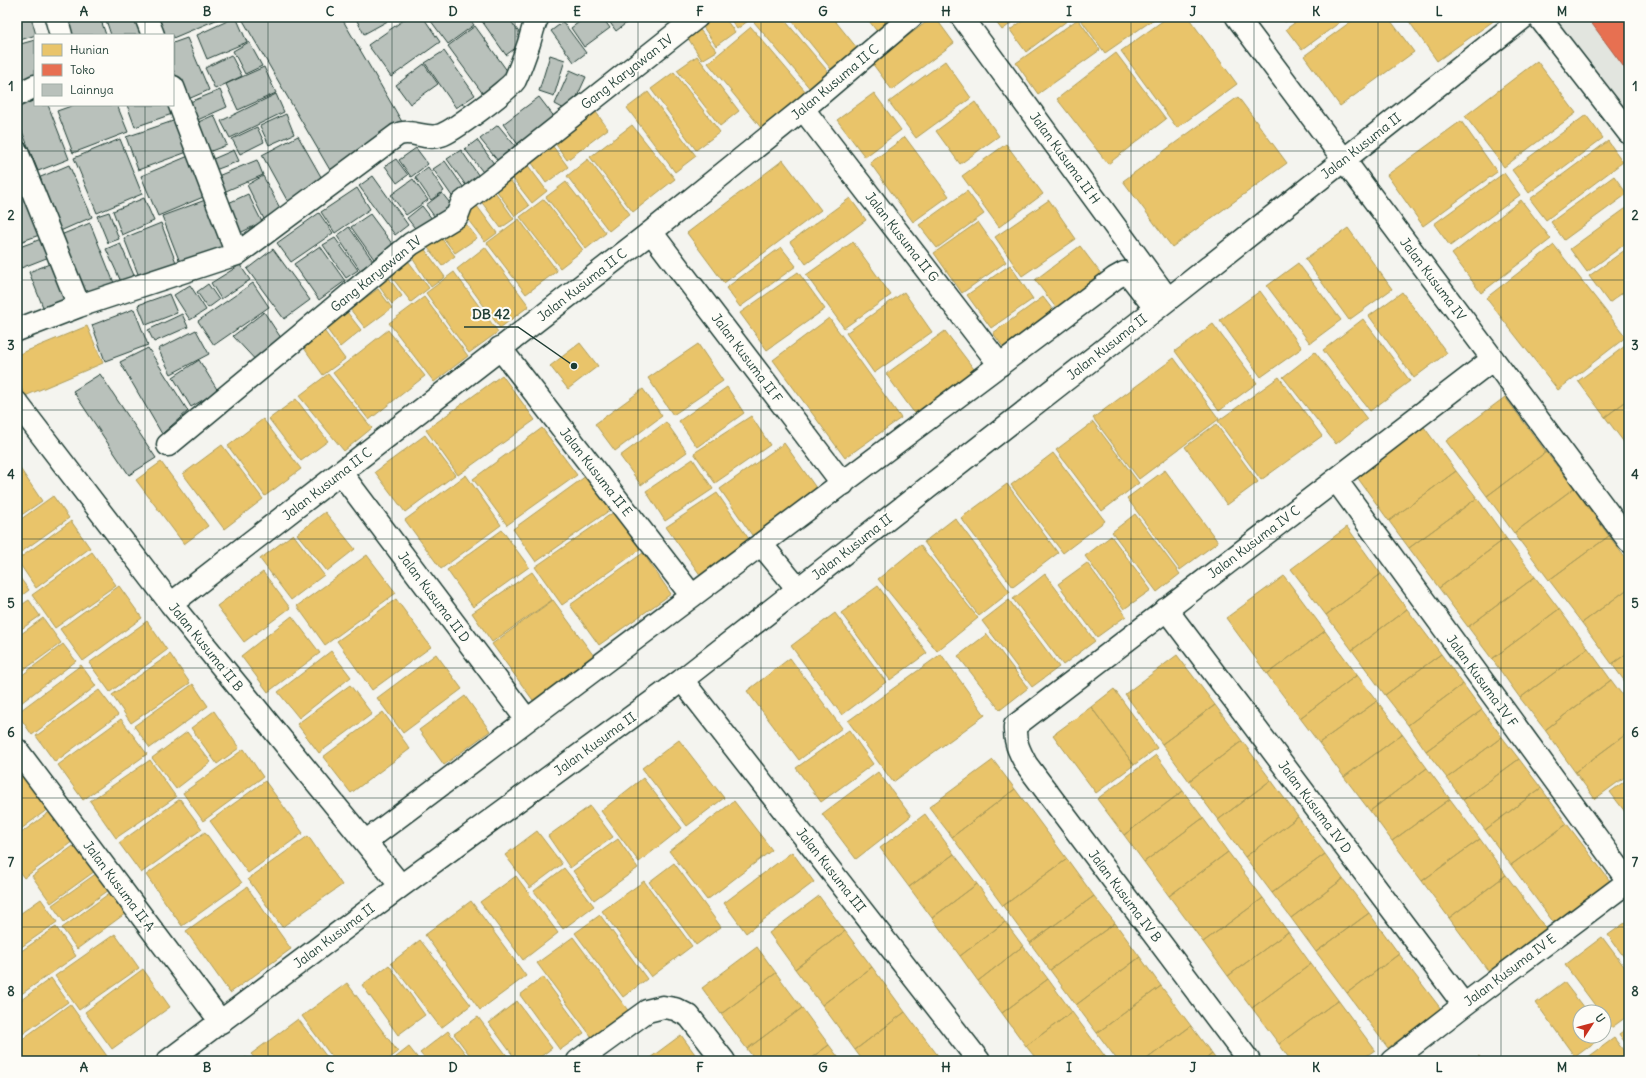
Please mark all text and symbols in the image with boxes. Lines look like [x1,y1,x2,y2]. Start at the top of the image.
text: A [80,3,89,20]
text: B [203,3,212,20]
text: C [326,3,335,20]
text: D [448,3,458,20]
text: E [573,3,581,20]
text: F [696,3,704,20]
text: G [818,3,828,20]
text: H [941,3,951,20]
text: I [1066,3,1072,20]
text: J [1190,3,1197,20]
text: K [1312,3,1321,20]
text: L [1435,3,1443,20]
text: M [1557,3,1567,20]
street label: Gang Karyawan IV [578,31,676,113]
legend [34,34,174,106]
street label: Jalan Kusuma II C [788,40,882,123]
text: Hunian [70,42,109,57]
text: Toko [70,62,95,77]
text: 1 [8,78,14,95]
text: 1 [1632,78,1638,95]
text: Lainnya [70,82,114,97]
street label: Jalan Kusuma II H [1026,109,1104,207]
street label: Jalan Kusuma II [1317,109,1405,183]
street label: Jalan Kusuma II G [862,189,942,285]
text: 2 [7,207,15,224]
text: 2 [1631,207,1639,224]
street label: Gang Karyawan IV [327,232,425,316]
street label: Jalan Kusuma IV [1396,234,1470,324]
street label: Jalan Kusuma II C [534,245,630,325]
callout: DB 42 [464,301,518,327]
text: DB 42 [472,305,510,323]
street label: Jalan Kusuma II F [708,310,787,407]
street label: Jalan Kusuma II [1063,310,1151,384]
text: 3 [7,337,15,354]
text: 3 [1631,337,1639,354]
street label: Jalan Kusuma II E [556,424,636,520]
street label: Jalan Kusuma II C [279,444,375,524]
text: 4 [7,466,15,483]
text: 4 [1631,466,1639,483]
street label: Jalan Kusuma IV C [1204,501,1304,582]
street label: Jalan Kusuma II [808,510,896,584]
street label: Jalan Kusuma II D [394,548,474,646]
text: 5 [7,595,15,612]
text: 5 [1631,595,1639,612]
street label: Jalan Kusuma II B [165,599,247,695]
street label: Jalan Kusuma IV F [1443,631,1522,731]
street label: Jalan Kusuma II [551,708,640,779]
text: 6 [7,724,15,741]
text: 6 [1631,724,1639,741]
street label: Jalan Kusuma IV D [1275,757,1355,857]
street label: Jalan Kusuma III [793,824,870,916]
street label: Jalan Kusuma II A [80,837,158,935]
street label: Jalan Kusuma IV B [1085,846,1165,946]
text: 7 [8,854,15,871]
text: 7 [1632,854,1639,871]
street label: Jalan Kusuma II [290,900,378,972]
street label: Jalan Kusuma IV E [1461,930,1559,1010]
text: 8 [7,983,15,1000]
text: 8 [1631,983,1639,1000]
north arrow [1572,1004,1612,1044]
text: U [1592,1011,1608,1025]
text: A [80,1059,89,1076]
text: B [203,1059,212,1076]
text: C [326,1059,335,1076]
text: D [448,1059,458,1076]
text: E [573,1059,581,1076]
text: F [696,1059,704,1076]
text: G [818,1059,828,1076]
text: H [941,1059,951,1076]
text: I [1066,1059,1072,1076]
text: J [1190,1059,1197,1076]
text: K [1312,1059,1321,1076]
text: L [1435,1059,1443,1076]
text: M [1557,1059,1567,1076]

